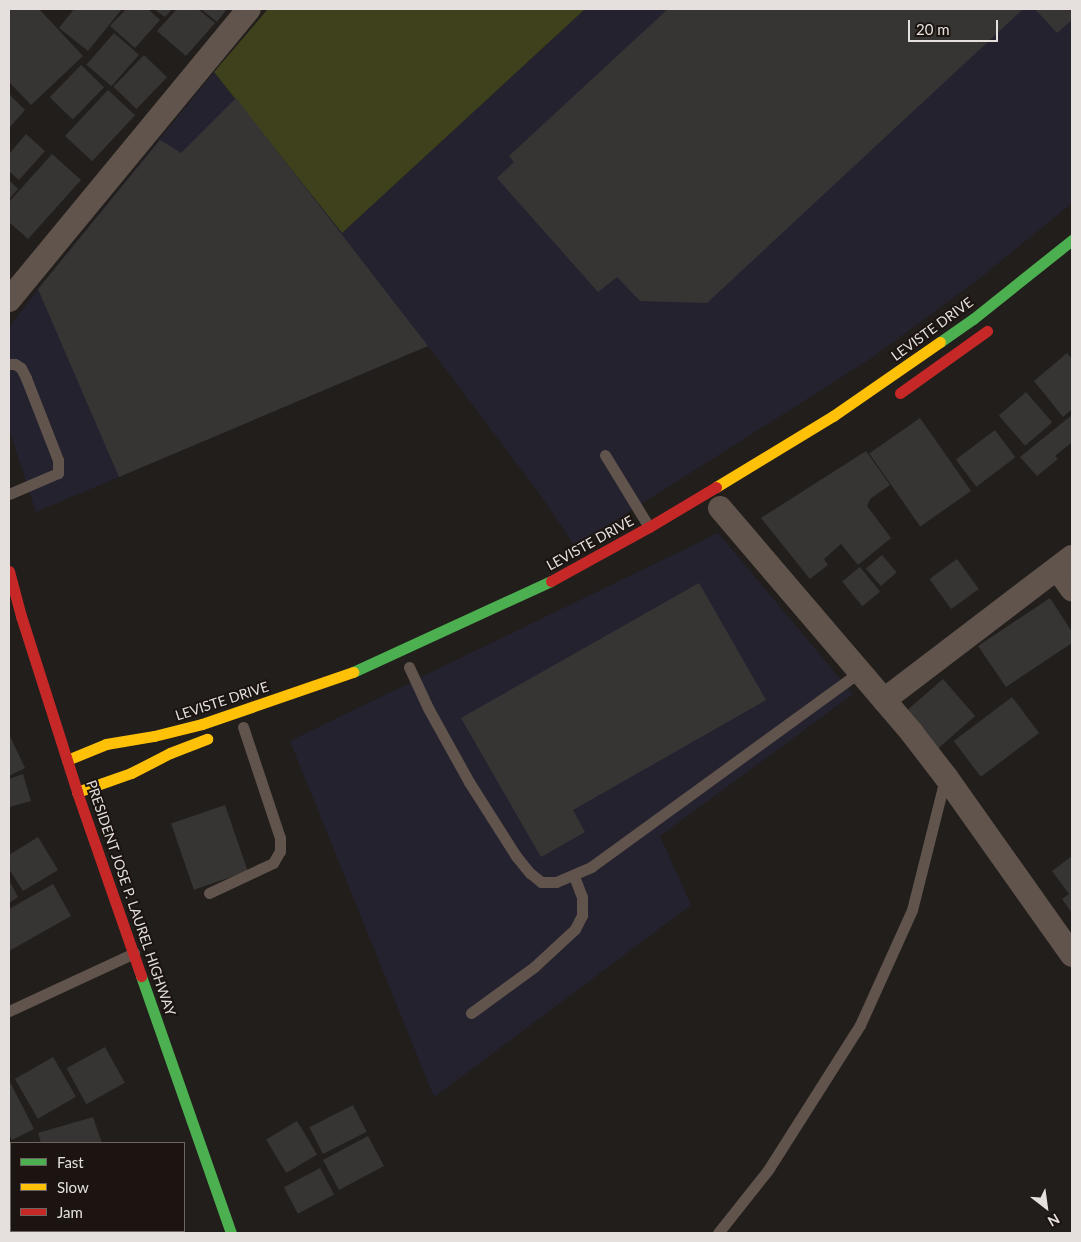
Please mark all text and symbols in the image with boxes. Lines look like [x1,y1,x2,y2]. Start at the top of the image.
scale bar [911,10,1001,42]
text: 20 m [916,20,950,38]
street label: LEVISTE DRIVE [888,294,976,364]
street label: LEVISTE DRIVE [543,512,637,574]
street label: LEVISTE DRIVE [173,678,271,724]
street label: PRESIDENT JOSE P. LAUREL HIGHWAY [82,777,180,1019]
legend [10,1142,185,1232]
text: Fast [57,1153,84,1171]
text: Slow [57,1178,89,1196]
north arrow [1021,1182,1071,1232]
text: Jam [57,1203,83,1221]
text: N [1045,1210,1063,1230]

